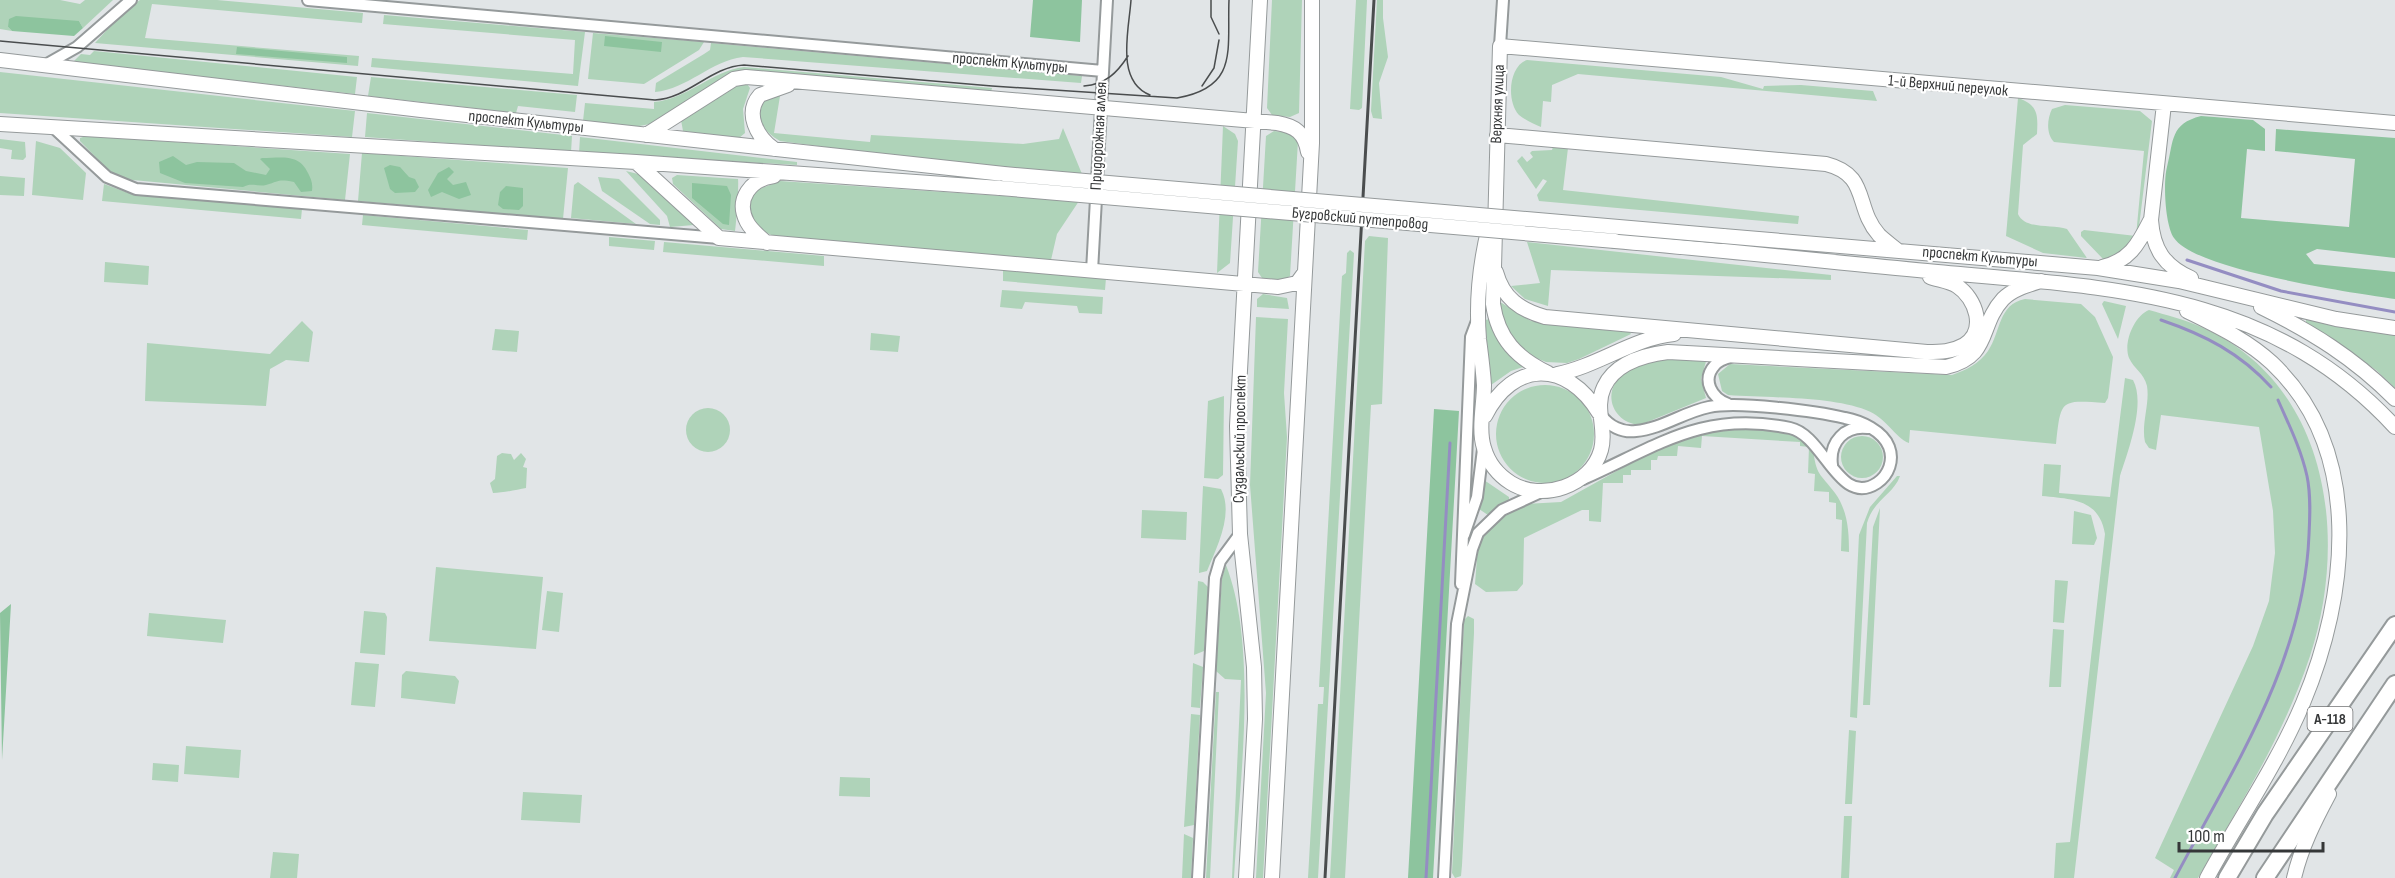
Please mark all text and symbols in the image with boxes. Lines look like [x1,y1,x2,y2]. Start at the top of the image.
street label: проспект Культуры [952,49,1068,77]
street label: Верхняя улица [1487,64,1509,144]
street label: 1-й Верхний переулок [1887,71,2010,101]
street label: Придорожная аллея [1087,81,1111,191]
street label: проспект Культуры [468,107,584,137]
street label: Бугровский путепровод [1291,204,1429,234]
street label: проспект Культуры [1922,243,2038,271]
street label: Суздальский проспект [1229,375,1251,503]
road number: А-118 [2308,707,2352,731]
scale bar [2179,815,2323,853]
text: 100 m [2188,826,2225,847]

